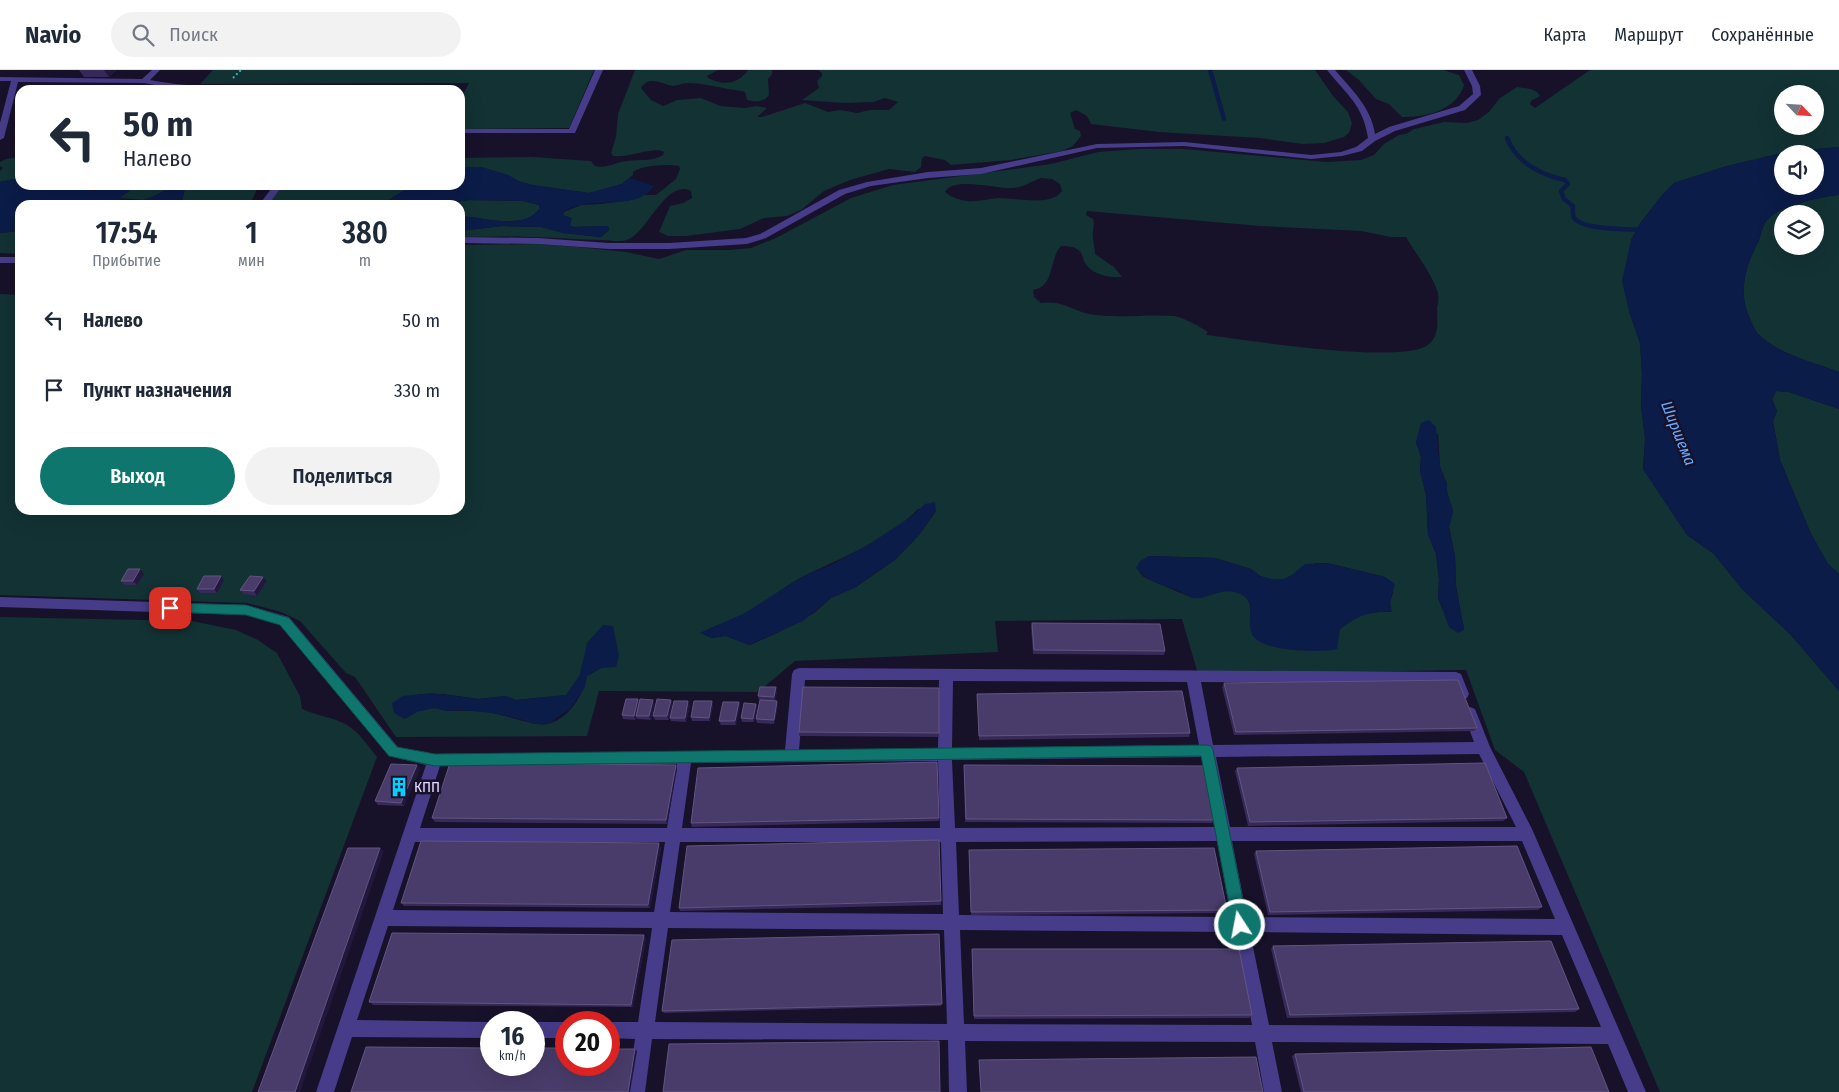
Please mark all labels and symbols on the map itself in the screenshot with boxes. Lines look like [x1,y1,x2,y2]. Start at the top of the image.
north arrow [1774,85,1824,135]
water label: Ширшема [1657,398,1700,468]
pin [149,587,191,629]
building icon: КПП [388,776,410,798]
place label: КПП [414,778,440,796]
position arrow [1213,898,1265,950]
speed limit sign: 20 [555,1011,620,1076]

